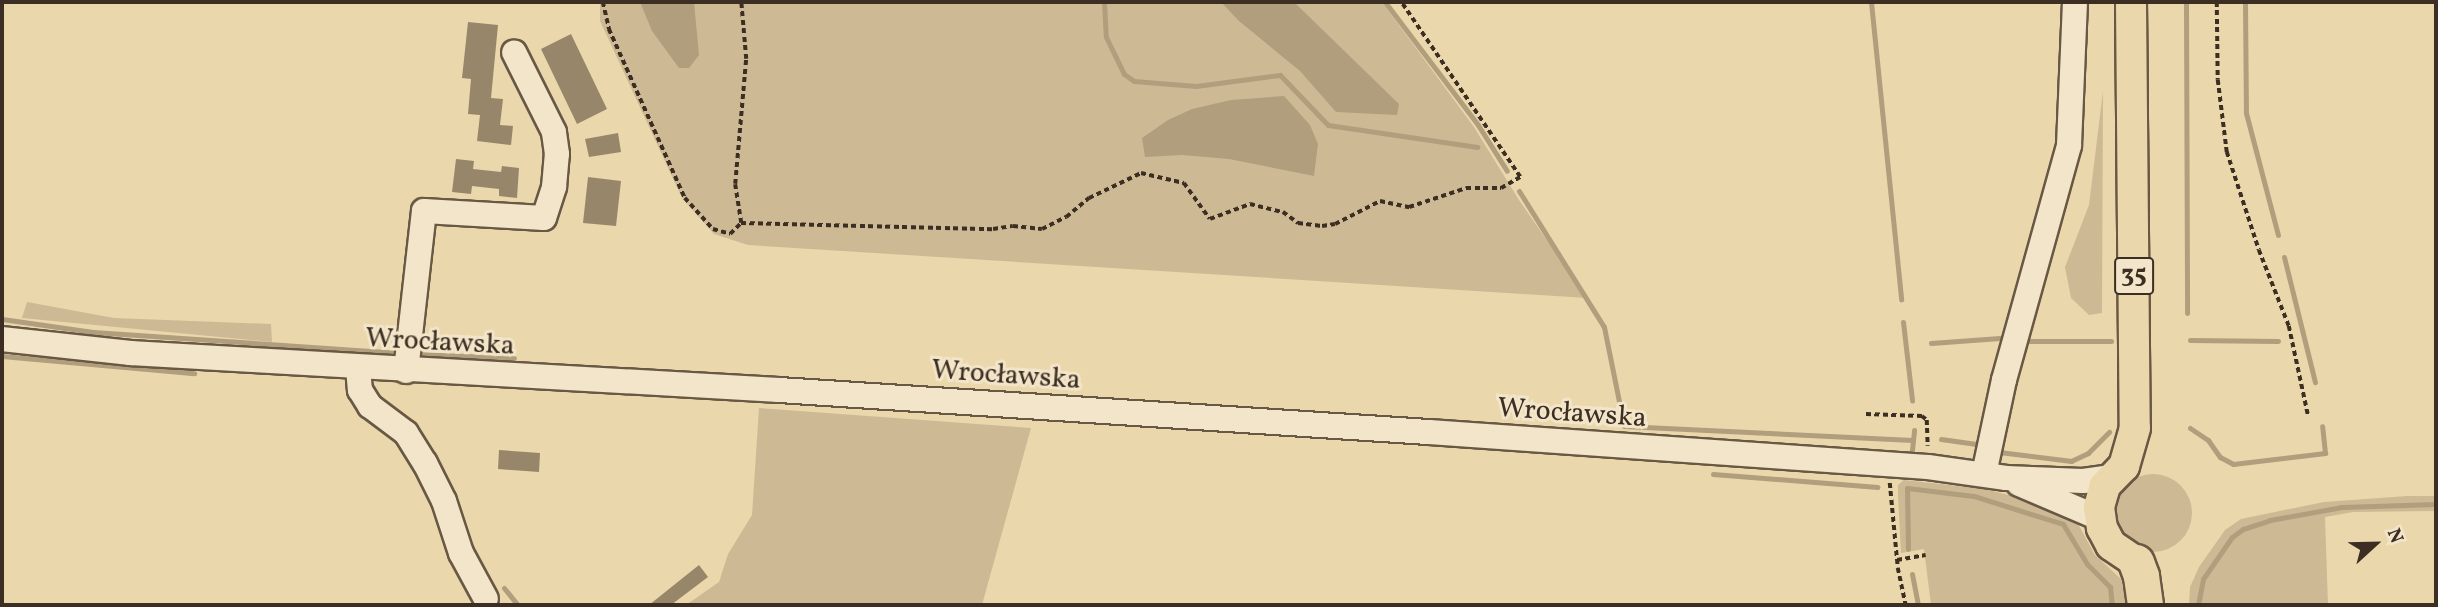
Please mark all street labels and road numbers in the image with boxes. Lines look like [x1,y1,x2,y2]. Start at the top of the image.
road number: 35 [2113,254,2155,298]
street label: Wrocławska [364,322,516,364]
street label: Wrocławska [930,354,1082,398]
street label: Wrocławska [1496,392,1648,436]

